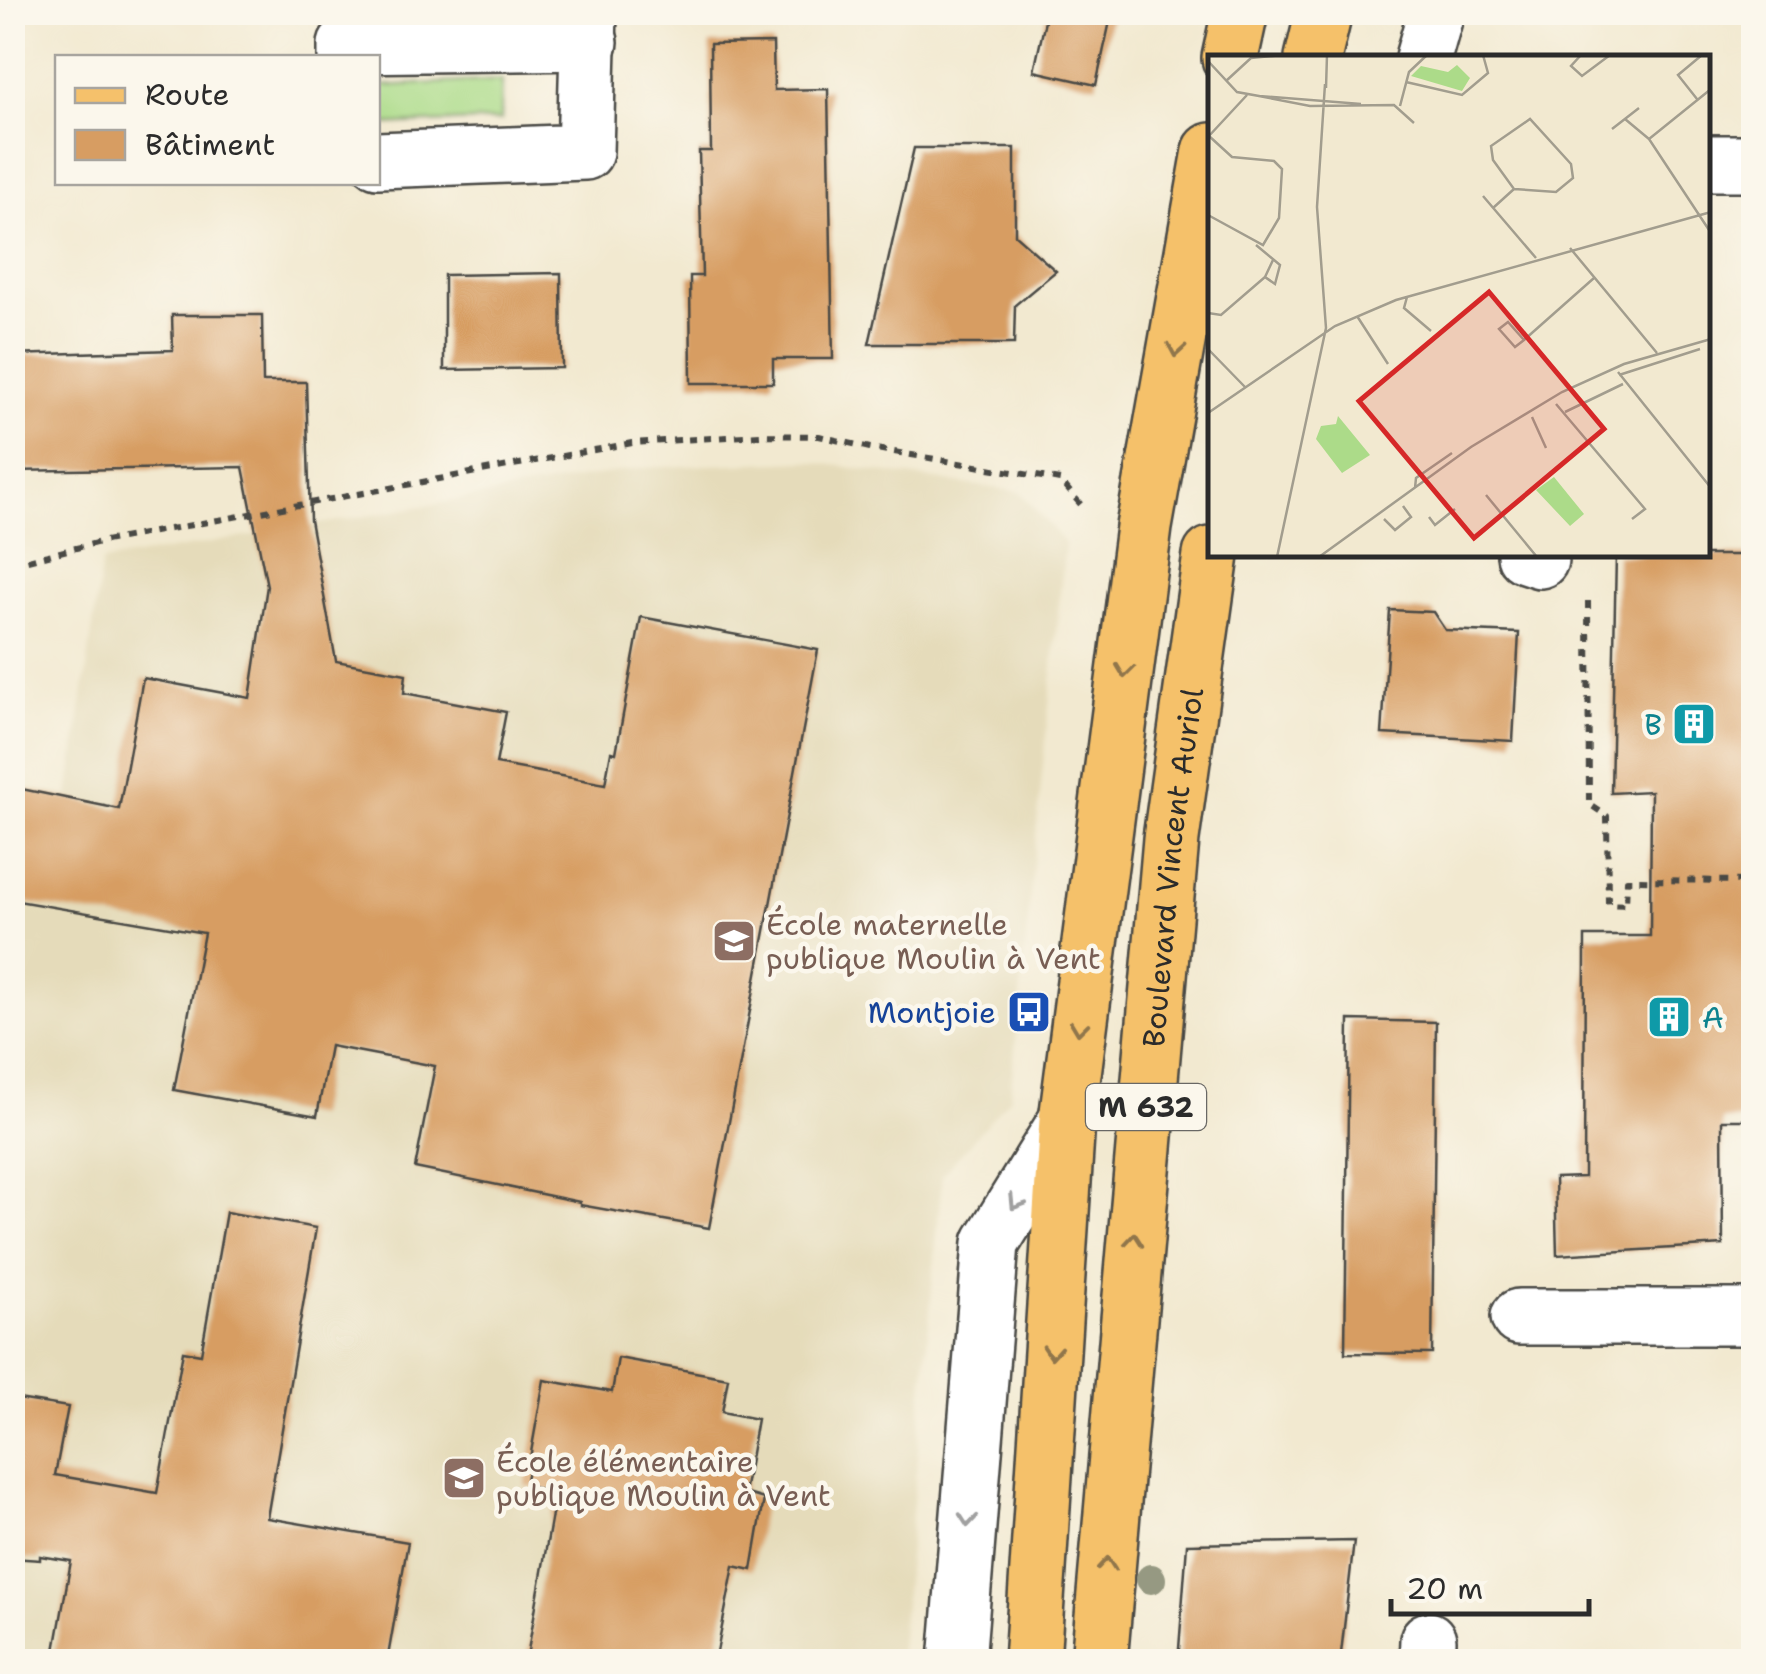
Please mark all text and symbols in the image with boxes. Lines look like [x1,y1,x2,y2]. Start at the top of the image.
legend [55,55,380,185]
inset map [1208,55,1711,558]
text: Route [145,74,229,115]
text: Bâtiment [145,124,275,165]
one-way arrow [1166,342,1187,358]
one-way arrow [1116,663,1137,679]
street label: Boulevard Vincent Auriol [1132,685,1213,1049]
building icon: B [1671,701,1717,747]
place label: B [1644,704,1662,745]
place label: École maternelle publique Moulin à Vent [766,904,1101,979]
school or university icon: École maternelle publique Moulin à Vent [711,918,757,964]
bus stop icon: Montjoie [1006,989,1052,1035]
place label: Montjoie [868,992,996,1033]
building icon: A [1646,994,1692,1040]
place label: A [1702,997,1724,1038]
one-way arrow [1069,1020,1090,1036]
road number: M 632 [1086,1084,1206,1130]
one-way arrow [1009,1192,1028,1210]
one-way arrow [1123,1232,1145,1248]
one-way arrow [1042,1344,1063,1360]
place label: École élémentaire publique Moulin à Vent [496,1441,831,1516]
school or university icon: École élémentaire publique Moulin à Vent [441,1455,487,1501]
one-way arrow [958,1513,980,1529]
scale bar [1391,1554,1588,1616]
one-way arrow [1095,1556,1117,1572]
text: 20 m [1406,1568,1483,1609]

